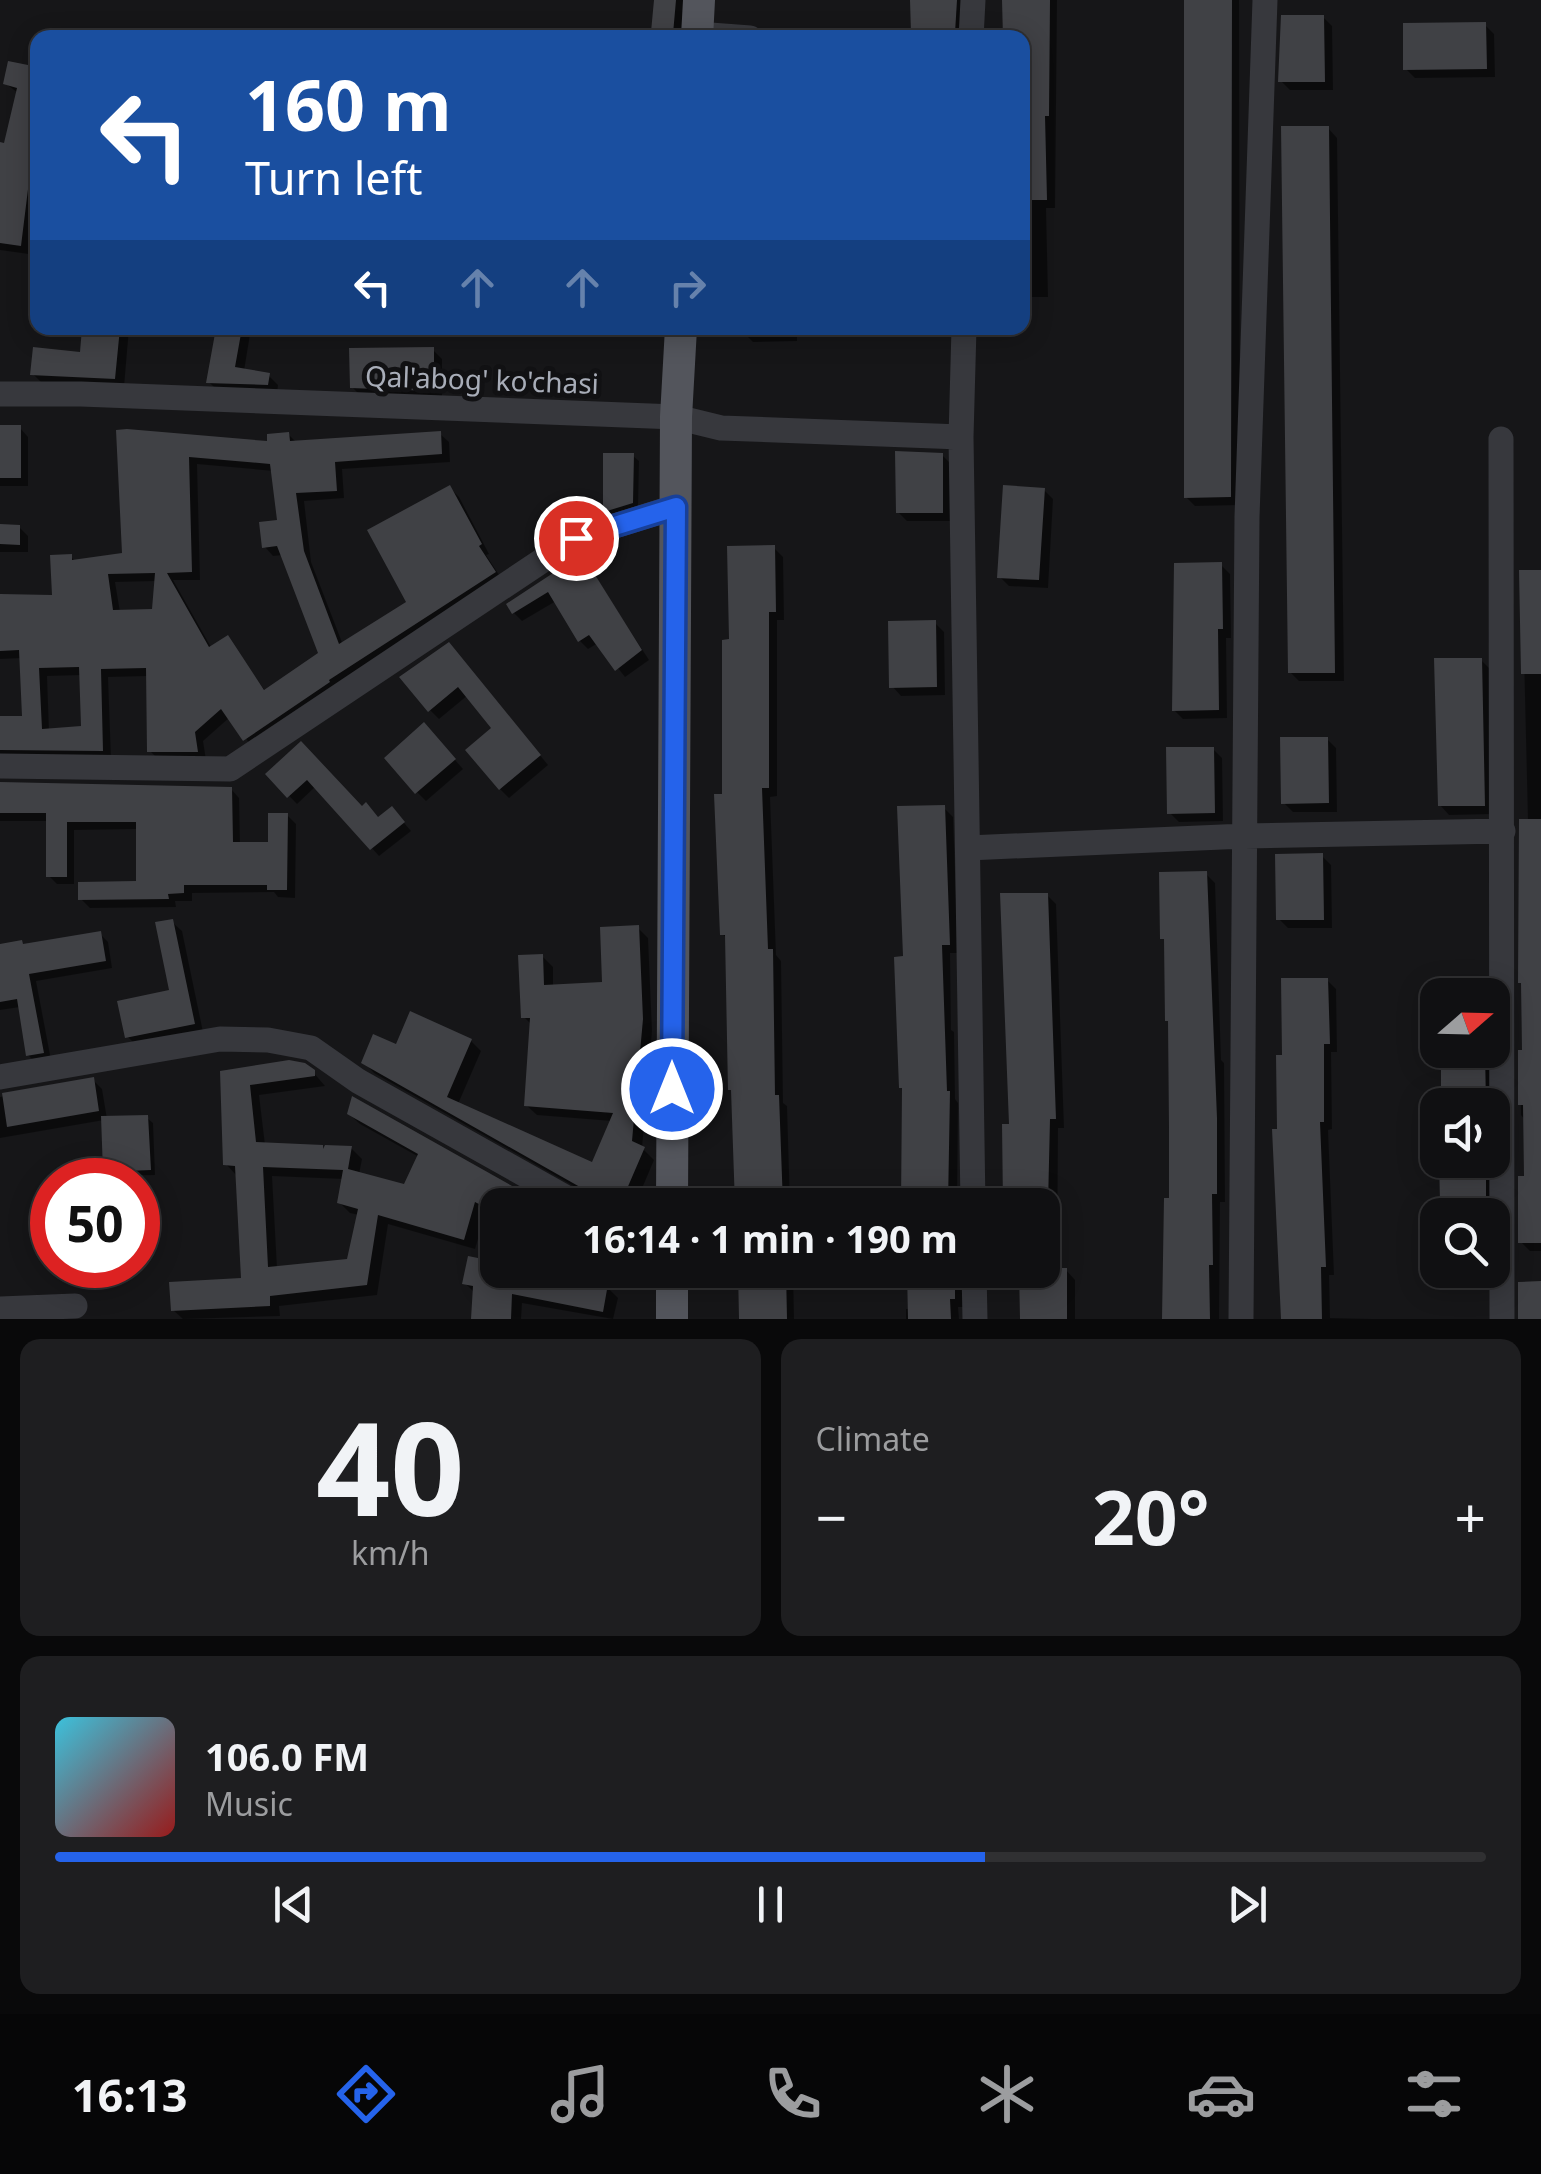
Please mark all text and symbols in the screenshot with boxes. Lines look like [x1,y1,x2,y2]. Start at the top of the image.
text: 160 m [245,56,452,152]
icon: left [80,70,210,200]
text: Turn left [245,147,422,208]
icon: left [345,260,400,315]
icon: ahead [450,260,505,315]
icon: ahead [555,260,610,315]
icon: right [660,260,715,315]
street label: Qal'abog' ko'chasi [364,356,600,402]
pin [534,496,619,581]
icon: arrive [549,511,604,566]
north arrow [1420,978,1510,1068]
map controls [1420,978,1510,1288]
position arrow [620,1037,724,1141]
button: sound [1420,1088,1510,1178]
speed limit sign: 50 [30,1158,160,1288]
button: search [1420,1198,1510,1288]
text: 16:14 · 1 min · 190 m [582,1212,958,1264]
text: 40 [316,1377,465,1554]
text: Climate [816,1417,930,1460]
text: 20° [1092,1465,1210,1567]
text: − [816,1479,847,1554]
text: + [1455,1479,1486,1554]
text: km/h [351,1531,430,1574]
text: 106.0 FM [205,1730,369,1782]
text: Music [205,1782,293,1825]
icon: previous [266,1877,321,1932]
icon: pause [743,1877,798,1932]
icon: next [1220,1877,1275,1932]
icon: directions [331,2059,401,2129]
icon: music [545,2059,615,2129]
icon: phone [758,2059,828,2129]
icon: climate [972,2059,1042,2129]
icon: car [1186,2059,1256,2129]
icon: filters [1399,2059,1469,2129]
text: 16:13 [72,2064,187,2125]

